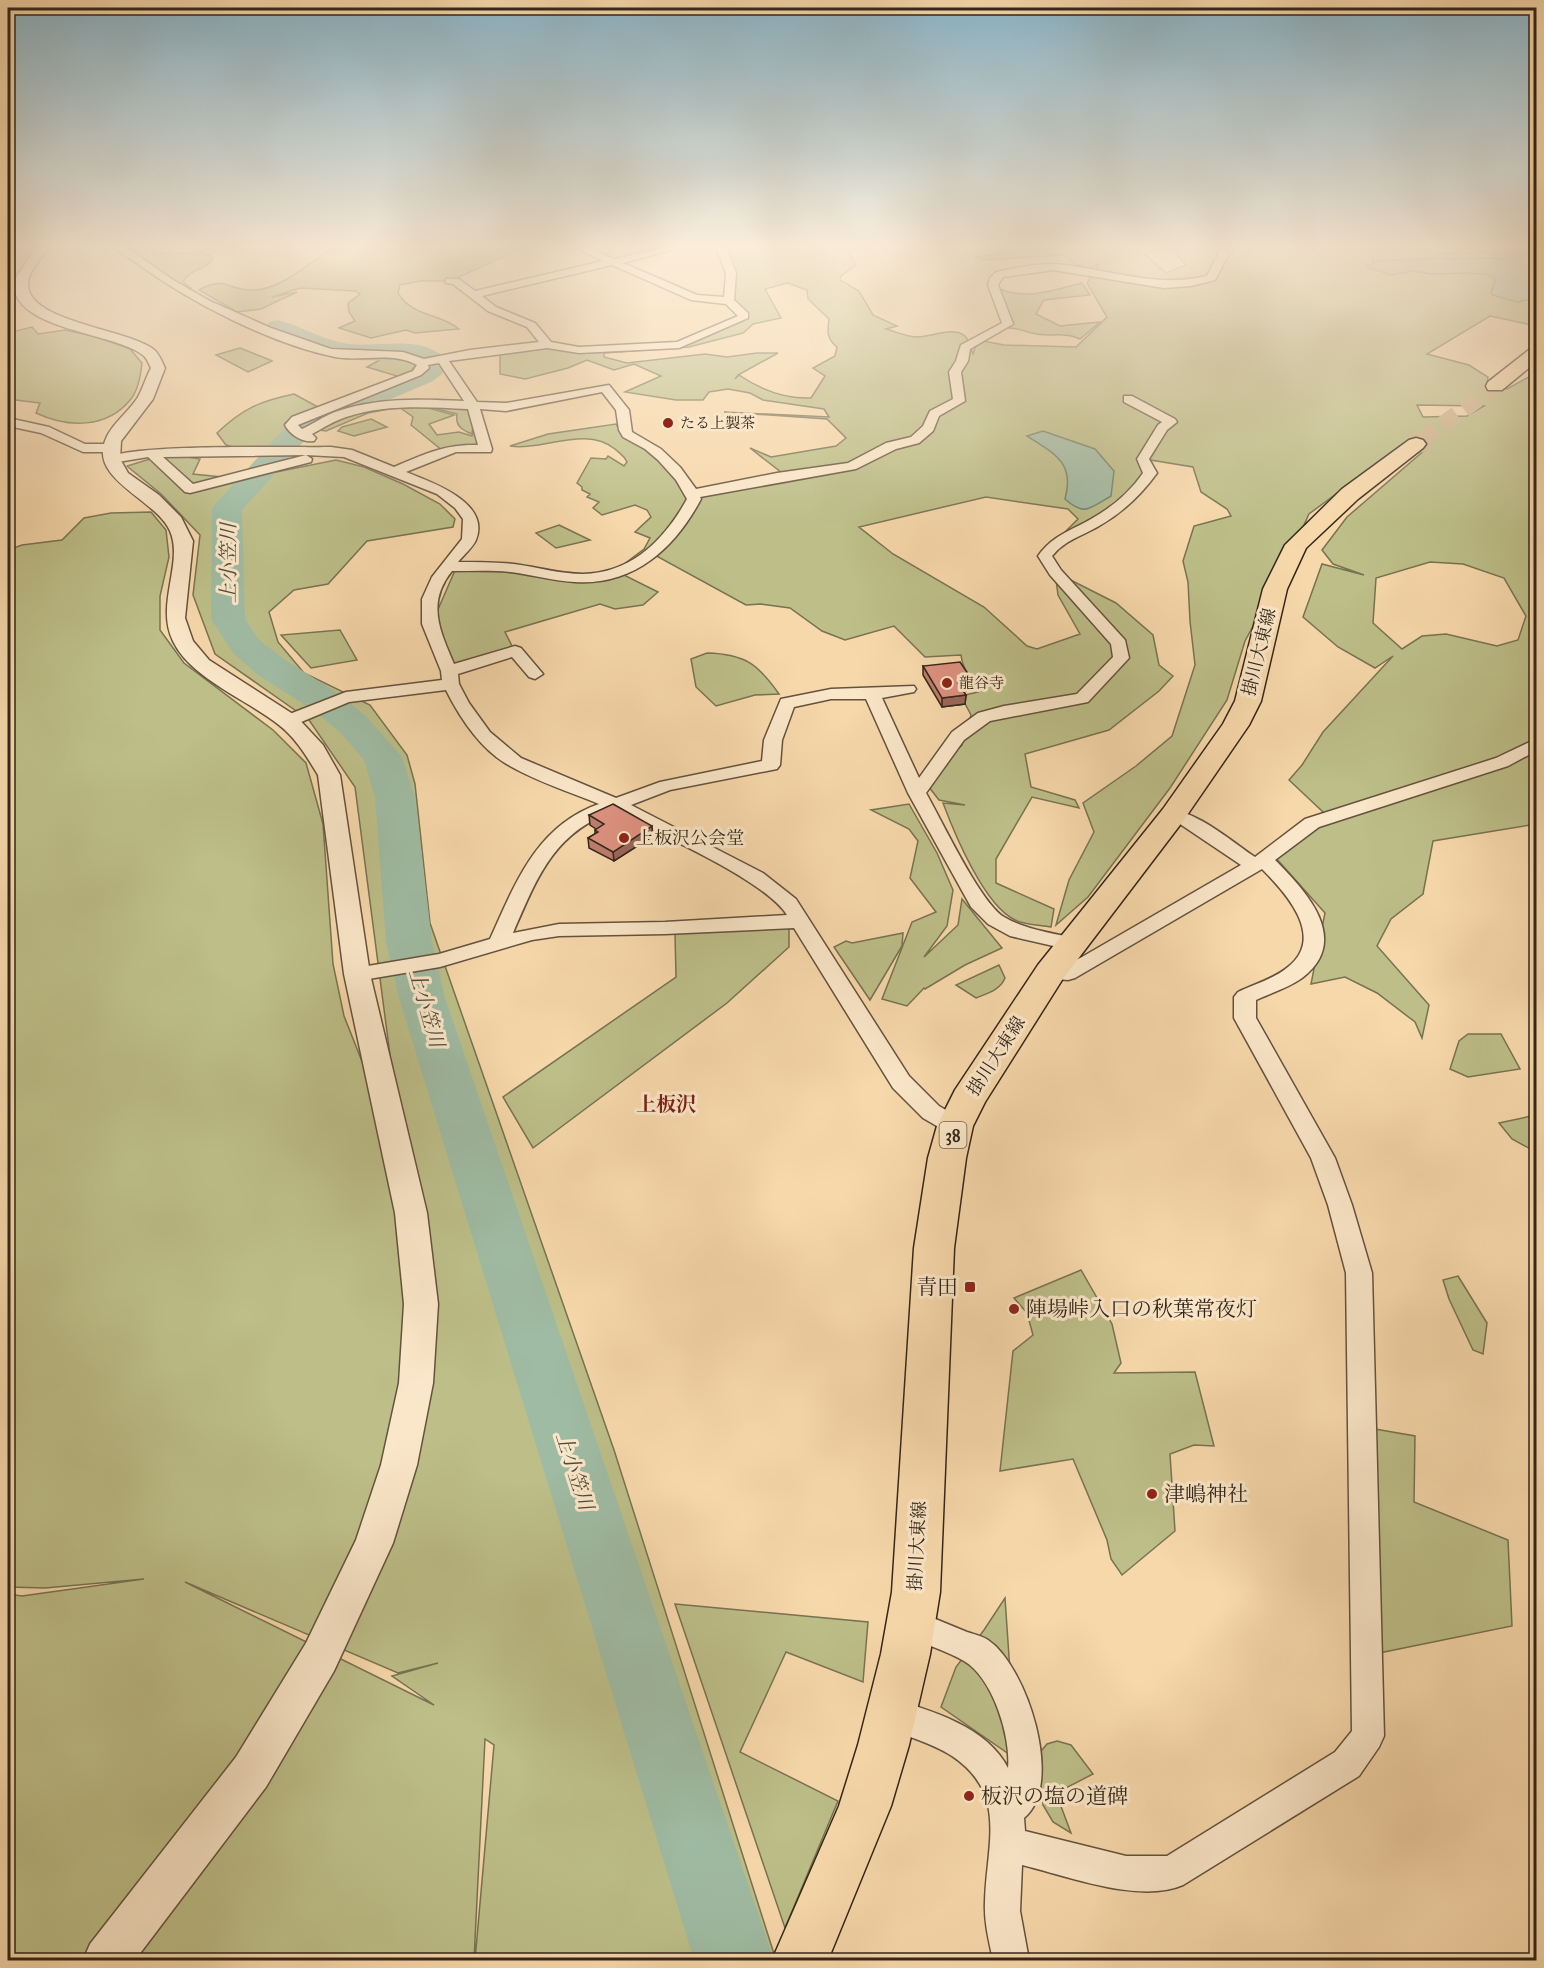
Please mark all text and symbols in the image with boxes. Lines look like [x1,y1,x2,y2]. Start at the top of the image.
place label: たる上製茶 [680,414,755,432]
marker: たる上製茶 [661,416,675,430]
water label: 上小笠川 [216,521,240,603]
street label: 掛川大東線 [1237,606,1281,698]
place label: 龍谷寺 [959,674,1004,692]
marker: 龍谷寺 [940,676,954,690]
place label: 上板沢公会堂 [636,827,744,849]
marker: 上板沢公会堂 [617,831,631,845]
water label: 上小笠川 [404,966,450,1052]
street label: 掛川大東線 [962,1012,1030,1100]
district label: 上板沢 [636,1092,696,1116]
road number: 38 [940,1122,966,1148]
place label: 青田 [916,1274,958,1300]
marker: 青田 [963,1280,977,1294]
place label: 陣場峠入口の秋葉常夜灯 [1026,1296,1257,1322]
marker: 陣場峠入口の秋葉常夜灯 [1007,1302,1021,1316]
water label: 上小笠川 [551,1429,599,1515]
place label: 津嶋神社 [1164,1481,1248,1507]
marker: 津嶋神社 [1145,1487,1159,1501]
street label: 掛川大東線 [904,1500,930,1592]
place label: 板沢の塩の道碑 [981,1783,1128,1809]
marker: 板沢の塩の道碑 [962,1789,976,1803]

